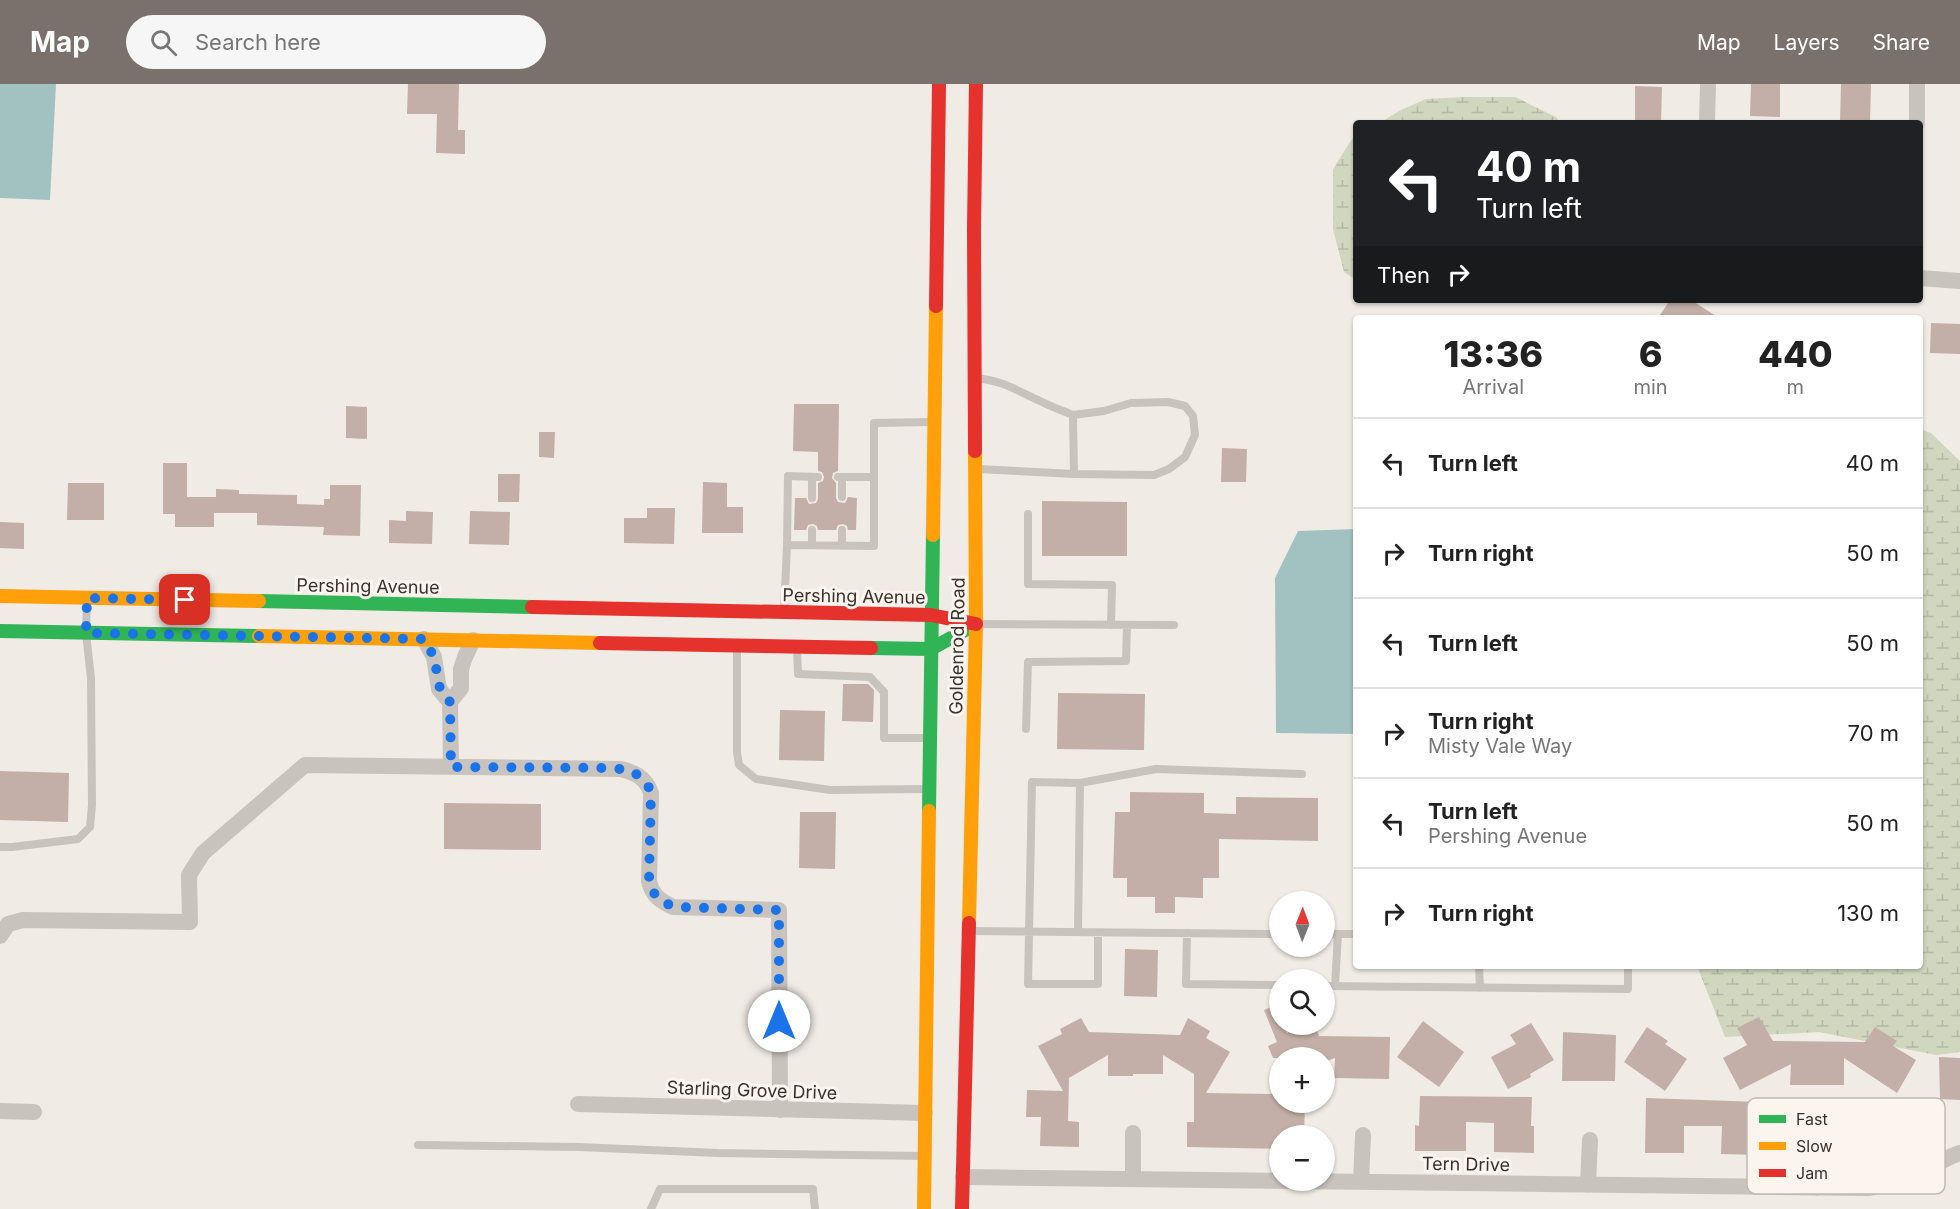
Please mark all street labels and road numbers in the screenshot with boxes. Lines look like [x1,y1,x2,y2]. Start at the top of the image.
street label: Pershing Avenue [296,574,440,598]
street label: Goldenrod Road [945,577,969,715]
street label: Pershing Avenue [782,584,926,608]
street label: Starling Grove Drive [666,1077,838,1103]
street label: Tern Drive [1422,1153,1510,1175]

